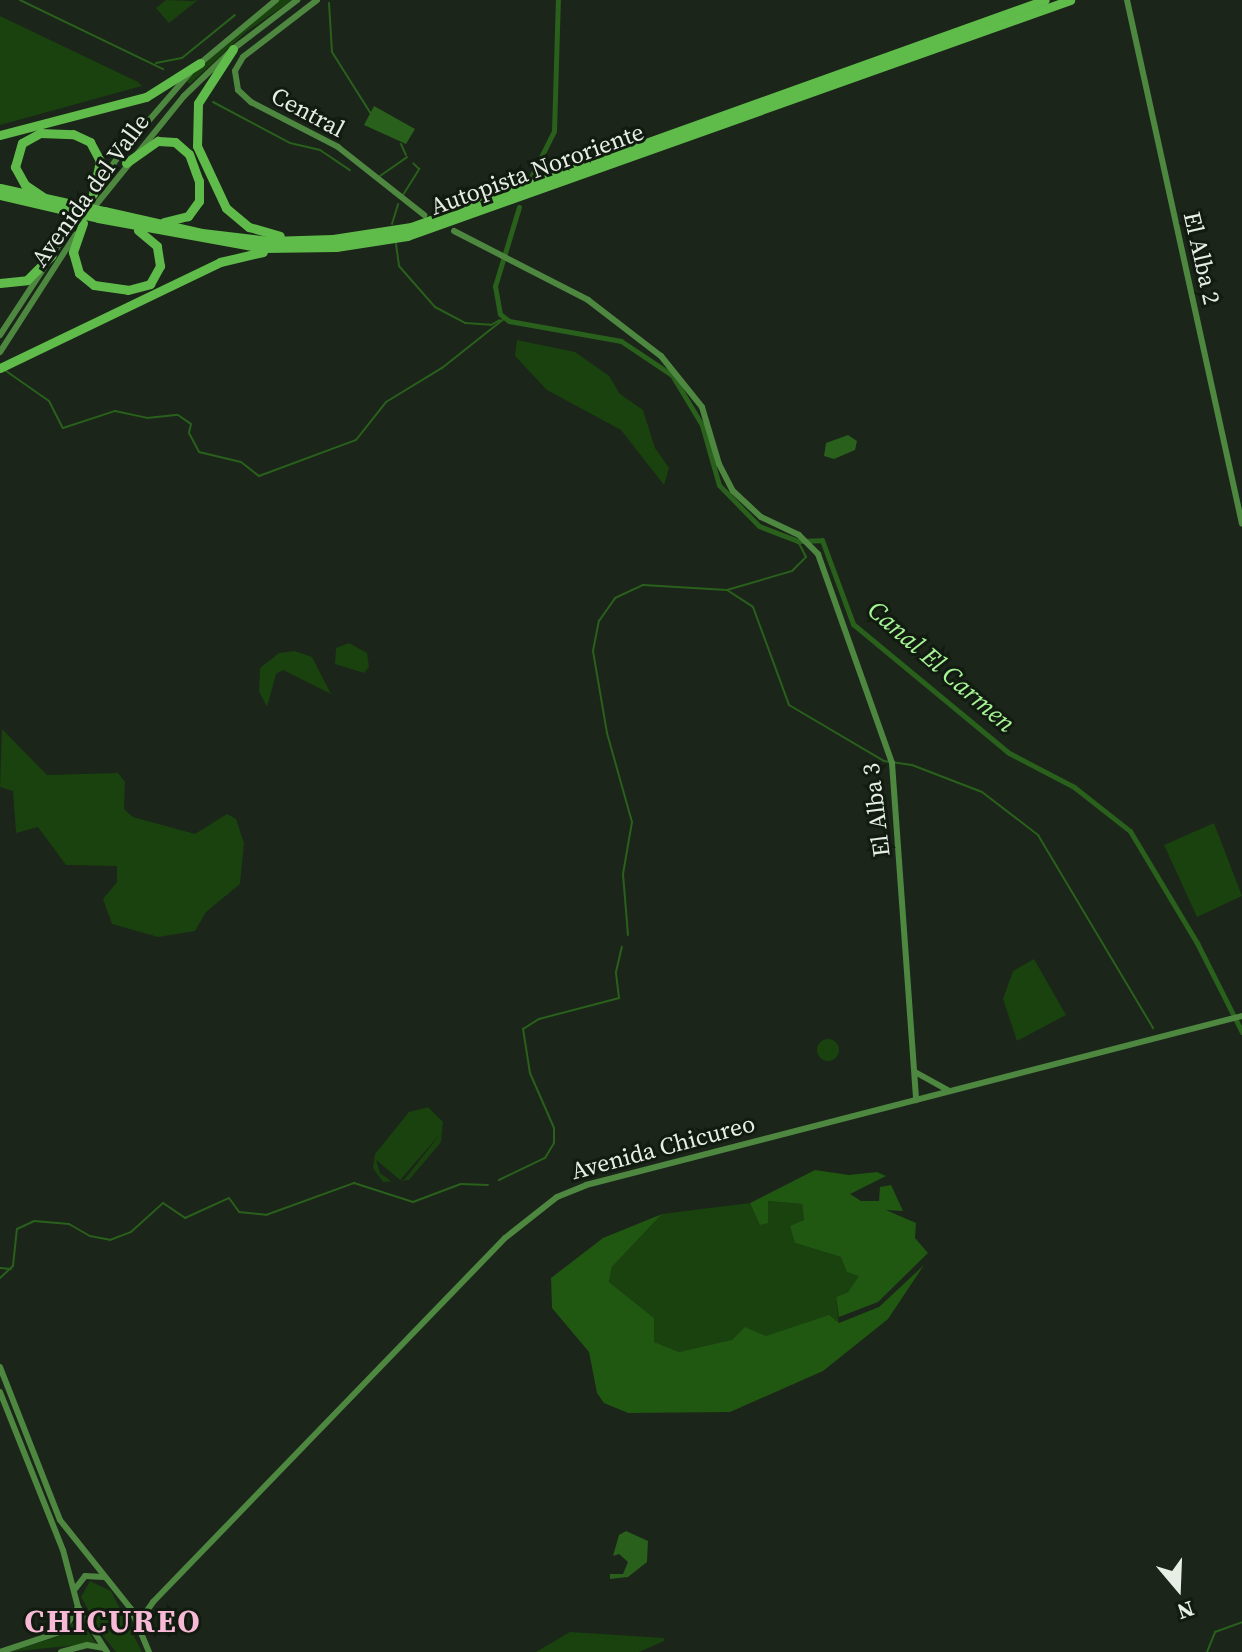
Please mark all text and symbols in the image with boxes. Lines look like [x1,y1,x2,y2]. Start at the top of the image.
street label: Central [266,81,350,143]
street label: Avenida del Valle [25,108,155,272]
street label: Autopista Nororiente [426,117,648,221]
street label: El Alba 2 [1177,209,1227,307]
water label: Canal El Carmen [861,595,1021,739]
street label: El Alba 3 [856,762,896,858]
street label: Avenida Chicureo [568,1109,758,1185]
north arrow [1138,1548,1218,1628]
text: N [1173,1594,1198,1627]
district label: CHICUREO [24,1602,202,1640]

